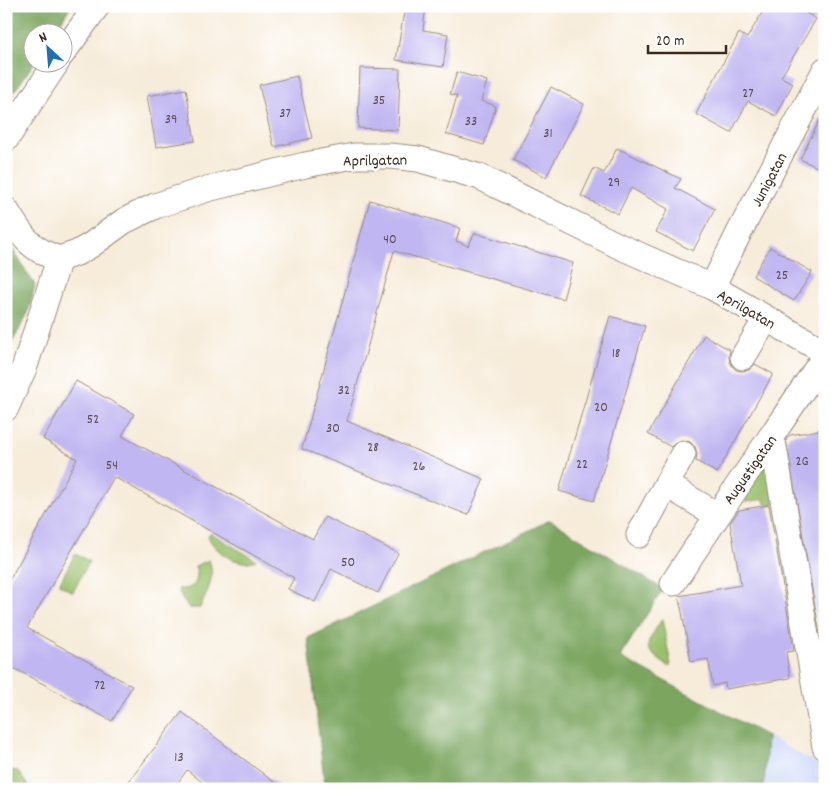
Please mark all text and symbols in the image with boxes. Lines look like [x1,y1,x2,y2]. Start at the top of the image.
north arrow [22,22,72,72]
scale bar [648,22,726,54]
text: N [36,28,51,49]
text: 20 m [656,31,684,53]
house number: 27 [742,84,754,104]
house number: 35 [373,91,385,111]
house number: 37 [279,104,291,124]
house number: 39 [165,110,177,130]
house number: 33 [465,112,477,132]
house number: 31 [543,124,553,144]
street label: Aprilgatan [343,149,407,174]
street label: Junigatan [746,149,794,211]
house number: 29 [608,173,620,193]
house number: 40 [383,230,397,250]
house number: 25 [776,266,788,286]
street label: Aprilgatan [712,284,779,336]
house number: 18 [612,344,621,364]
house number: 32 [338,381,350,401]
house number: 20 [594,398,608,418]
house number: 52 [87,410,99,430]
house number: 30 [326,419,340,439]
street label: Augustigatan [719,431,784,510]
house number: 28 [367,438,379,458]
house number: 2G [795,452,809,472]
house number: 22 [576,455,588,475]
house number: 54 [106,456,118,476]
house number: 26 [413,457,426,477]
house number: 50 [341,553,355,573]
house number: 72 [94,676,106,696]
house number: 13 [174,748,184,768]

